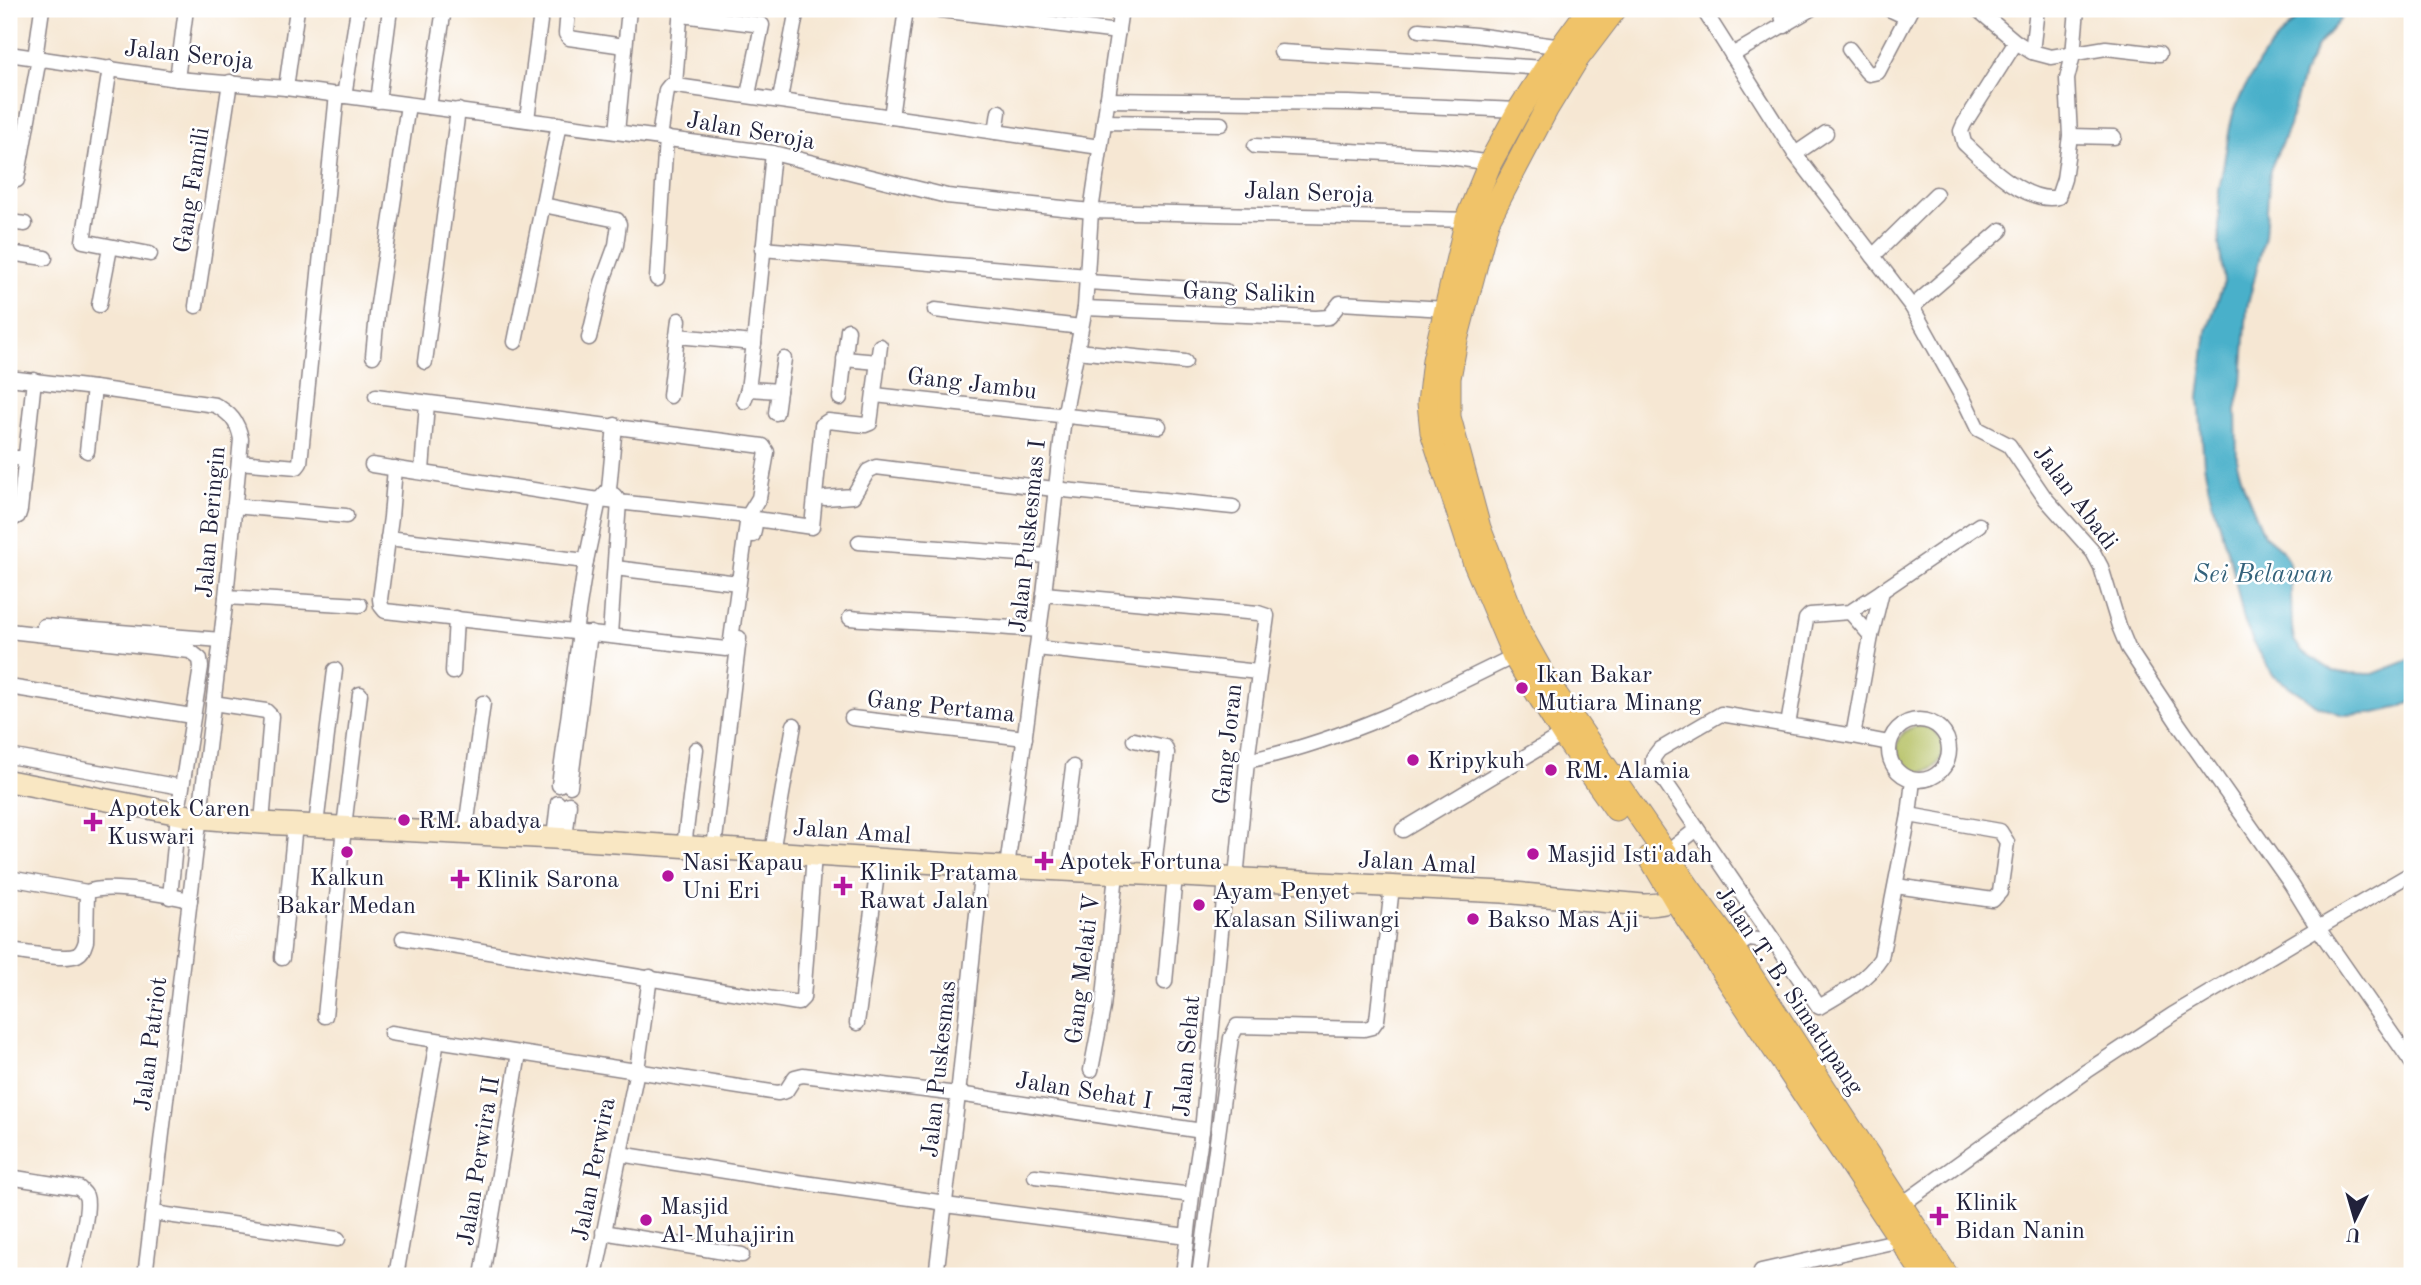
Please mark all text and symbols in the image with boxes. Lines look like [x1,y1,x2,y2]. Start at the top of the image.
street label: Jalan Seroja [123,37,255,75]
street label: Jalan Seroja [685,109,817,155]
street label: Gang Famili [171,126,215,255]
street label: Jalan Seroja [1244,180,1374,208]
street label: Gang Salikin [1182,280,1316,308]
street label: Gang Jambu [905,365,1038,405]
street label: Jalan Puskesmas I [1007,439,1051,634]
street label: Jalan Abadi [2027,441,2121,555]
street label: Jalan Beringin [193,445,231,599]
water label: Sei Belawan [2193,562,2333,588]
place label: Ikan Bakar Mutiara Minang [1536,664,1701,716]
marker: Ikan Bakar Mutiara Minang [1514,680,1530,696]
street label: Gang Joran [1211,683,1247,806]
street label: Gang Pertama [865,688,1016,728]
place label: Kripykuh [1427,750,1525,774]
marker: Kripykuh [1405,752,1421,768]
place label: RM. Alamia [1565,760,1690,784]
marker: RM. Alamia [1543,762,1559,778]
place label: Apotek Caren Kuswari [107,798,250,850]
place label: RM. abadya [418,810,541,834]
marker: RM. abadya [396,812,412,828]
marker: Apotek Caren Kuswari [85,814,101,830]
street label: Jalan Amal [792,817,912,849]
marker: Kalkun Bakar Medan [339,844,355,860]
place label: Masjid Isti'adah [1547,844,1713,868]
marker: Masjid Isti'adah [1525,846,1541,862]
street label: Jalan Amal [1357,849,1477,879]
place label: Apotek Fortuna [1058,851,1222,875]
place label: Nasi Kapau Uni Eri [682,852,803,904]
marker: Apotek Fortuna [1036,853,1052,869]
place label: Klinik Pratama Rawat Jalan [859,862,1018,914]
place label: Kalkun Bakar Medan [278,867,416,919]
marker: Nasi Kapau Uni Eri [660,868,676,884]
marker: Klinik Sarona [450,869,470,889]
place label: Klinik Sarona [476,869,619,893]
marker: Klinik Pratama Rawat Jalan [833,876,853,896]
place label: Ayam Penyet Kalasan Siliwangi [1213,881,1400,933]
street label: Jalan T. B. Simatupang [1710,883,1867,1100]
street label: Gang Melati V [1063,893,1105,1046]
marker: Ayam Penyet Kalasan Siliwangi [1191,897,1207,913]
place label: Bakso Mas Aji [1487,909,1639,933]
marker: Bakso Mas Aji [1465,911,1481,927]
street label: Jalan Patriot [132,976,172,1113]
street label: Jalan Puskesmas [919,980,961,1159]
street label: Jalan Sehat [1171,994,1205,1118]
street label: Jalan Sehat I [1014,1069,1154,1115]
street label: Jalan Perwira II [455,1075,505,1248]
street label: Jalan Perwira [569,1096,621,1243]
north arrow [2320,1184,2390,1254]
place label: Klinik Bidan Nanin [1955,1192,2085,1244]
place label: Masjid Al-Muhajirin [660,1196,795,1248]
marker: Klinik Bidan Nanin [1929,1206,1949,1226]
marker: Masjid Al-Muhajirin [638,1212,654,1228]
text: U [2345,1223,2362,1244]

